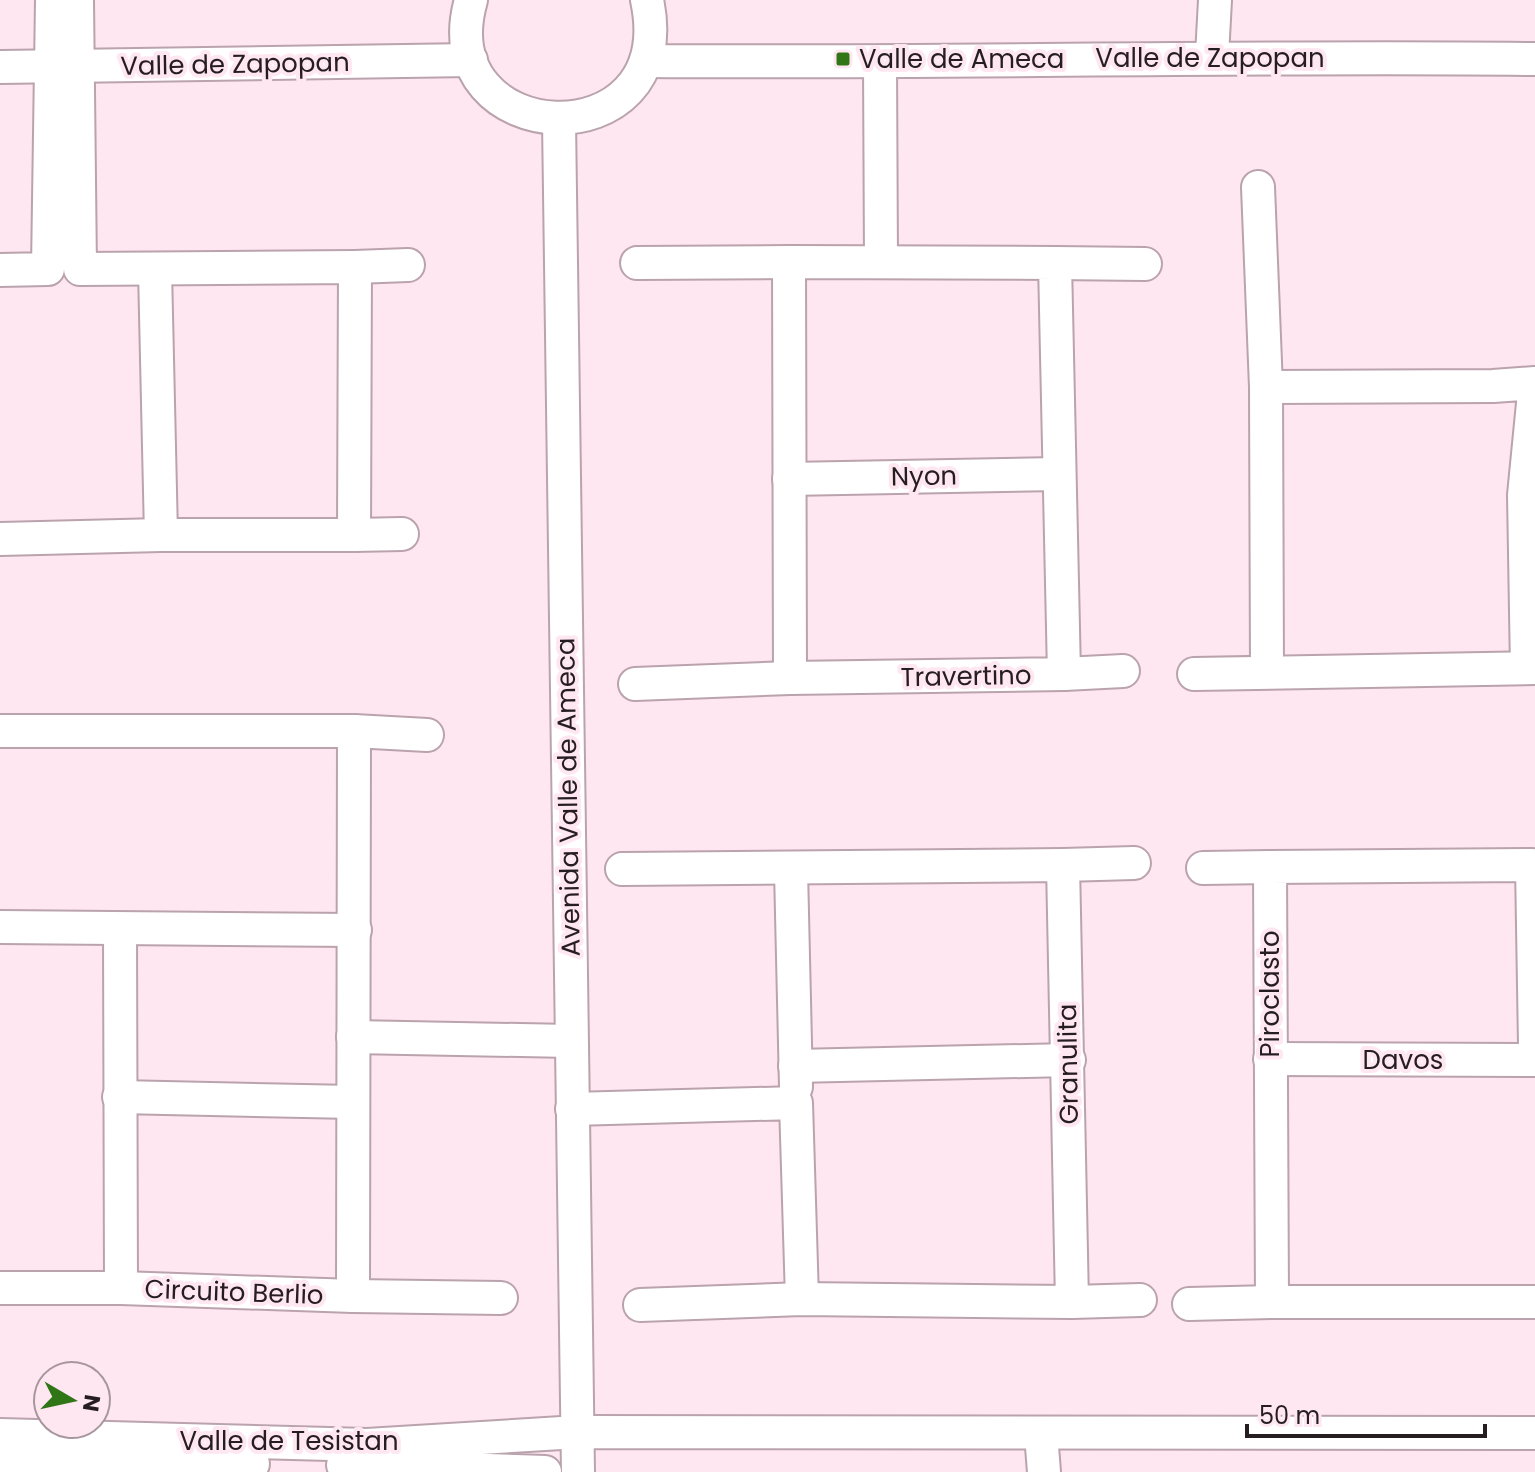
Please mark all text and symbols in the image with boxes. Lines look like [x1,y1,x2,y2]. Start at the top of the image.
street label: Valle de Zapopan [1095,40,1325,76]
place label: Valle de Ameca [859,41,1064,77]
street label: Valle de Zapopan [120,44,350,84]
marker: Valle de Ameca [834,50,852,68]
street label: Nyon [891,457,957,495]
street label: Avenida Valle de Ameca [547,637,589,957]
street label: Travertino [900,657,1032,695]
street label: Piroclasto [1252,930,1288,1058]
street label: Granulita [1049,1003,1087,1125]
street label: Davos [1363,1042,1443,1078]
street label: Circuito Berlio [144,1271,324,1313]
north arrow [32,1360,112,1440]
scale bar [1247,1388,1485,1438]
text: N [75,1392,108,1414]
text: 50 m [1259,1399,1320,1432]
street label: Valle de Tesistan [179,1423,399,1459]

